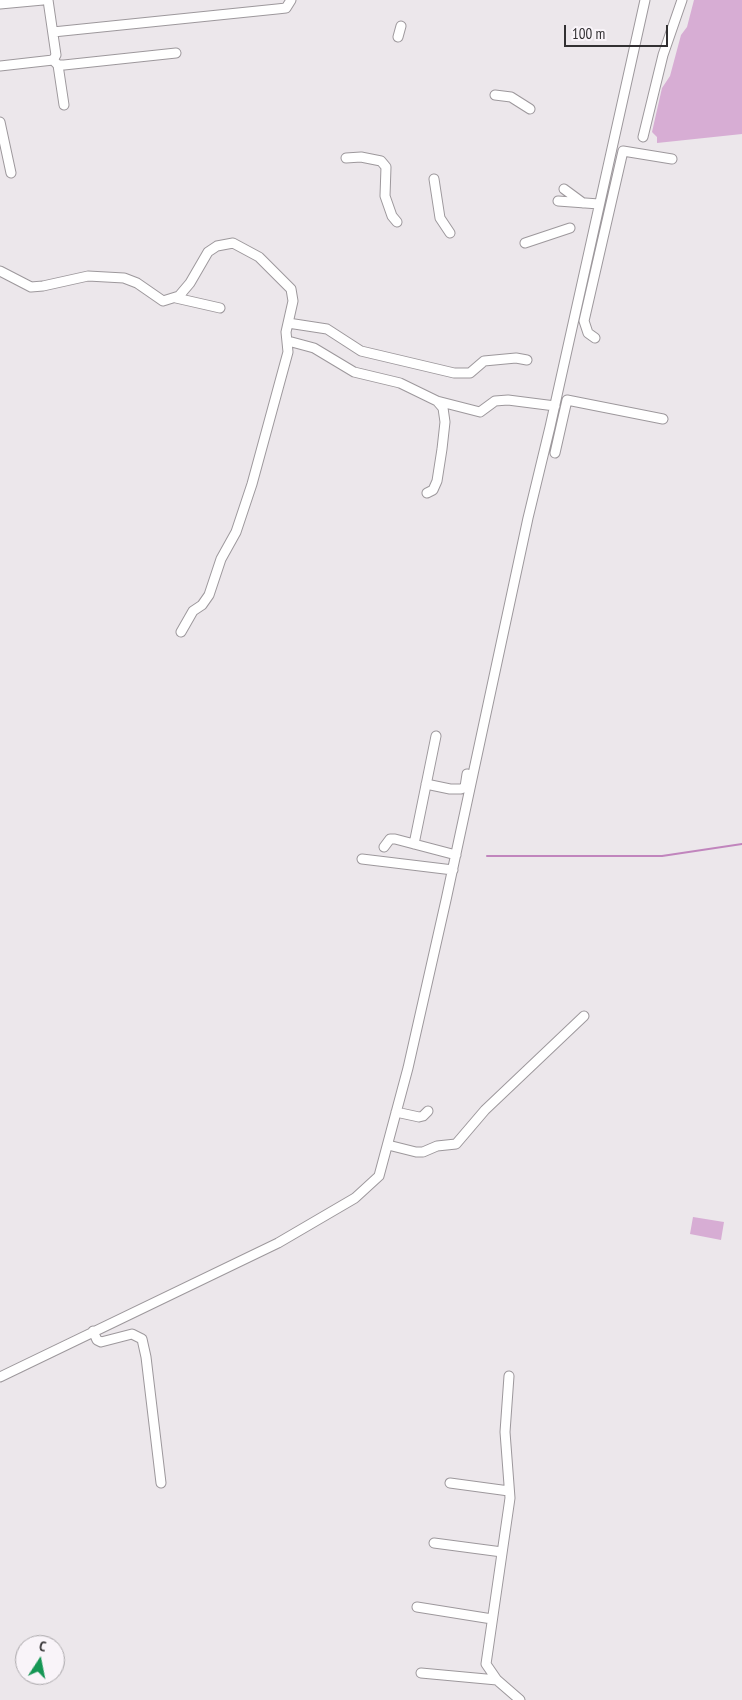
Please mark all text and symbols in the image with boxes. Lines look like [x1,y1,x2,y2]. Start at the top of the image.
scale bar [567,15,671,47]
text: 100 m [572,24,605,43]
north arrow [15,1635,65,1685]
text: С [38,1637,48,1656]

